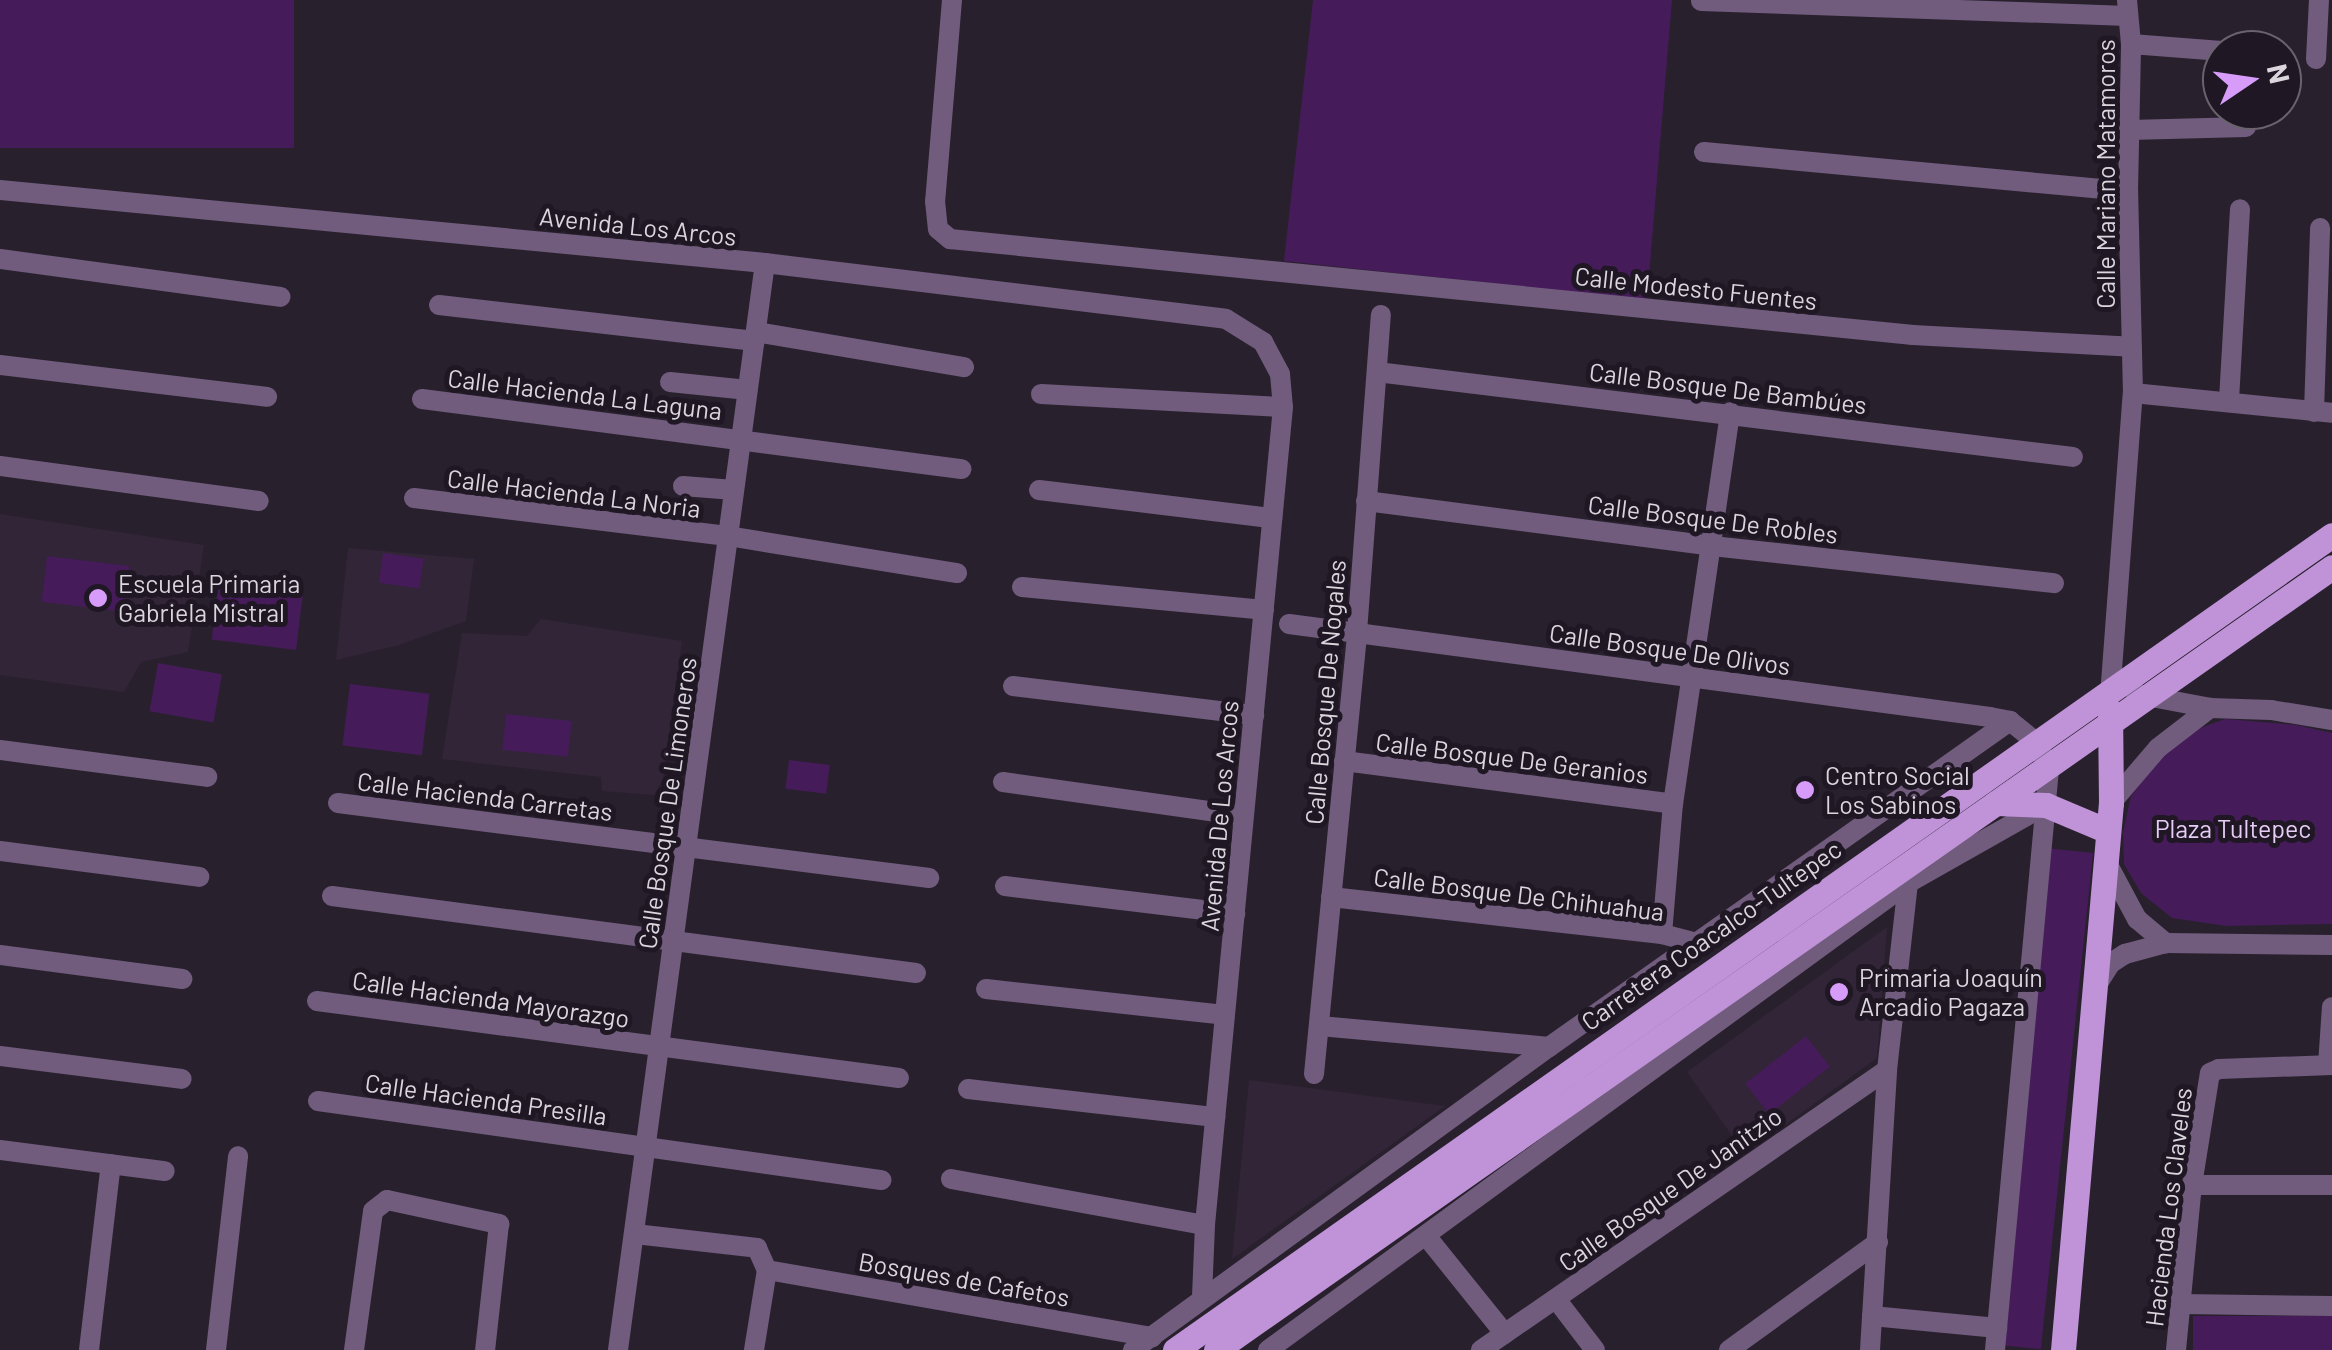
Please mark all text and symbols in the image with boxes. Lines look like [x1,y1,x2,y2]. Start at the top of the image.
north arrow [2202,30,2302,130]
street label: Calle Mariano Matamoros [2090,39,2120,309]
text: N [2261,61,2298,87]
street label: Avenida Los Arcos [538,201,738,251]
street label: Calle Modesto Fuentes [1574,260,1818,316]
street label: Calle Bosque De Bambúes [1588,356,1868,420]
street label: Calle Hacienda La Laguna [446,362,724,426]
street label: Calle Hacienda La Noria [446,463,702,523]
street label: Calle Bosque De Robles [1586,489,1840,549]
street label: Calle Bosque De Nogales [1298,558,1352,826]
place label: Escuela Primaria Gabriela Mistral [118,569,300,628]
marker: Escuela Primaria Gabriela Mistral [87,587,109,609]
street label: Calle Bosque De Olivos [1548,617,1792,681]
street label: Calle Bosque De Limoneros [632,655,702,951]
street label: Avenida De Los Arcos [1194,699,1244,933]
street label: Calle Bosque De Geranios [1374,726,1650,790]
place label: Centro Social Los Sabinos [1825,761,1970,820]
street label: Calle Hacienda Carretas [356,765,614,827]
marker: Centro Social Los Sabinos [1794,779,1816,801]
park label: Plaza Tultepec [2155,813,2311,843]
street label: Carretera Coacalco-Tultepec [1575,834,1847,1036]
street label: Calle Bosque De Chihuahua [1372,861,1666,927]
place label: Primaria Joaquín Arcadio Pagaza [1859,963,2043,1022]
street label: Calle Hacienda Mayorazgo [351,965,631,1033]
marker: Primaria Joaquín Arcadio Pagaza [1828,981,1850,1003]
street label: Calle Hacienda Presilla [363,1067,609,1131]
street label: Hacienda Los Claveles [2138,1086,2198,1328]
street label: Calle Bosque De Janitzio [1553,1101,1787,1277]
street label: Bosques de Cafetos [856,1246,1072,1312]

